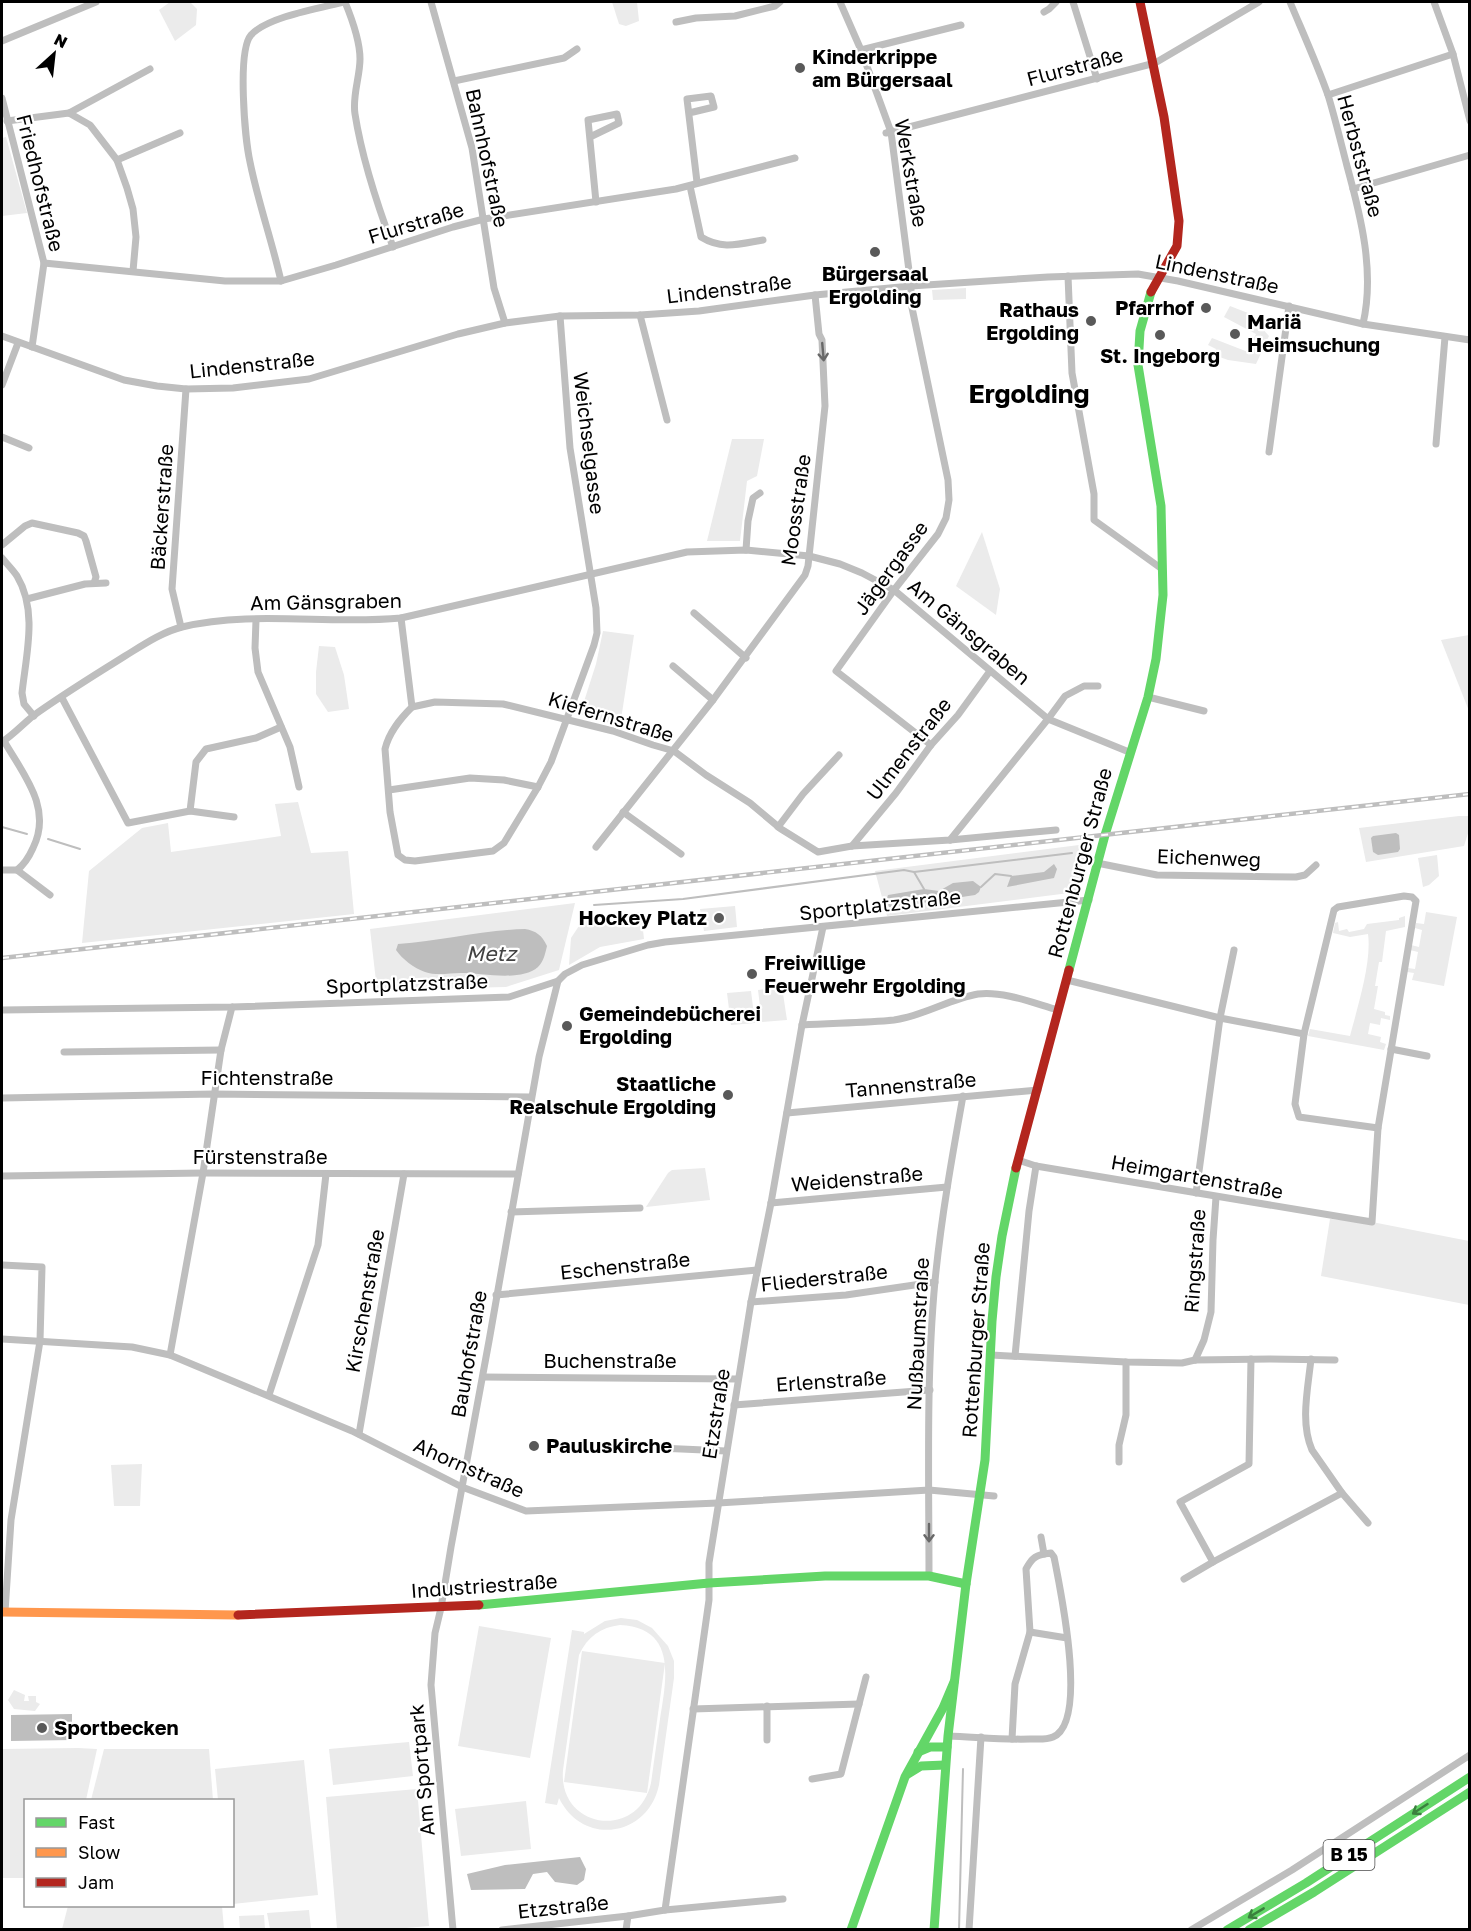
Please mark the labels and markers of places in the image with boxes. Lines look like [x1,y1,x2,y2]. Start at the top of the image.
place label: Kinderkrippe am Bürgersaal [812,44,953,91]
marker: Kinderkrippe am Bürgersaal [793,61,807,75]
marker: Bürgersaal Ergolding [868,245,882,259]
place label: Bürgersaal Ergolding [822,261,929,308]
place label: Pfarrhof [1115,295,1195,319]
place label: Rathaus Ergolding [986,297,1079,344]
marker: Pfarrhof [1199,301,1213,315]
place label: Mariä Heimsuchung [1247,309,1380,356]
marker: Rathaus Ergolding [1084,314,1098,328]
marker: Mariä Heimsuchung [1228,327,1242,341]
marker: St. Ingeborg [1153,328,1167,342]
place label: St. Ingeborg [1100,343,1220,367]
place label: Hockey Platz [579,905,707,929]
marker: Hockey Platz [712,911,726,925]
place label: Freiwillige Feuerwehr Ergolding [764,950,966,997]
marker: Freiwillige Feuerwehr Ergolding [745,967,759,981]
place label: Gemeindebücherei Ergolding [579,1001,761,1048]
marker: Gemeindebücherei Ergolding [560,1019,574,1033]
place label: Staatliche Realschule Ergolding [509,1071,716,1118]
marker: Staatliche Realschule Ergolding [721,1088,735,1102]
place label: Pauluskirche [546,1433,673,1457]
marker: Pauluskirche [527,1439,541,1453]
place label: Sportbecken [54,1715,179,1739]
marker: Sportbecken [35,1721,49,1735]

